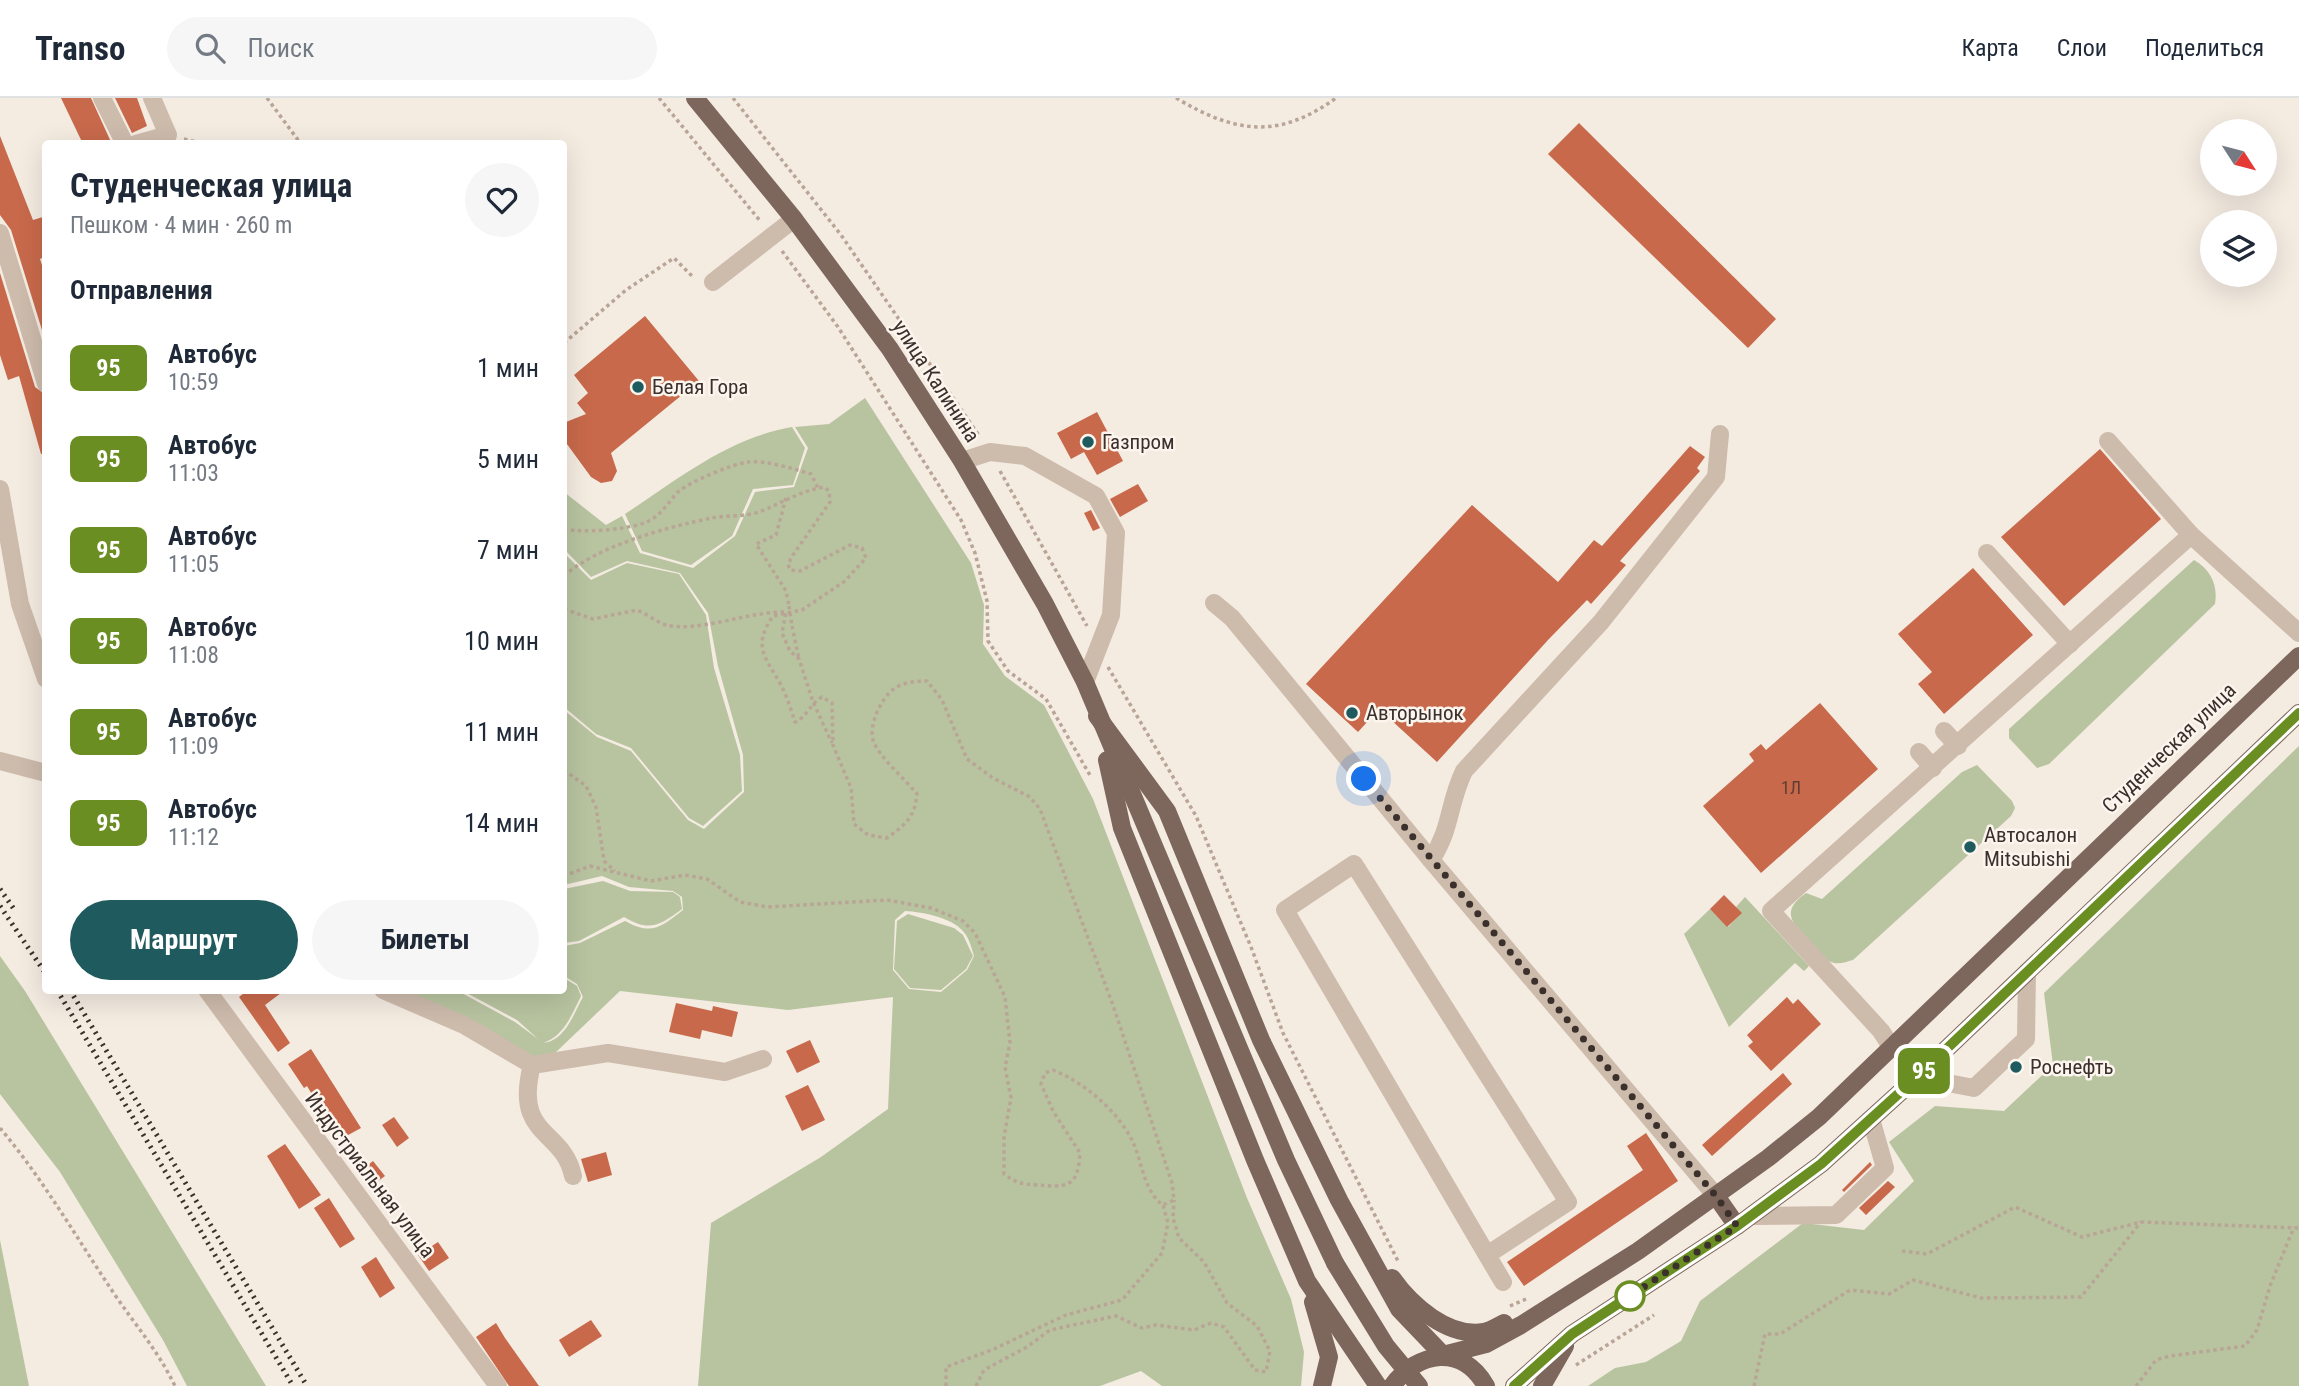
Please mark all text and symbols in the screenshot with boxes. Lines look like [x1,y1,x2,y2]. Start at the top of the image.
search box [167,17,657,80]
text: Transo [35,29,125,68]
icon: search [191,29,229,67]
text: Поиск [247,33,314,63]
text: Карта [1961,34,2019,62]
text: Слои [2057,34,2107,62]
text: Поделиться [2145,34,2264,62]
north arrow [2200,119,2277,196]
map controls [2200,119,2277,287]
button: heart [465,163,539,237]
text: Студенческая улица [70,166,352,205]
button: layers [2200,210,2277,287]
text: Пешком · 4 мин · 260 m [70,212,292,239]
text: Отправления [70,275,213,305]
street label: улица Калинина [888,315,984,447]
text: Автобус [168,339,257,369]
text: 1 мин [477,353,539,383]
text: 95 [96,354,121,382]
text: 10:59 [168,369,219,396]
place label: Белая Гора [652,375,748,399]
marker: Белая Гора [630,379,646,395]
text: Автобус [168,430,257,460]
place label: Газпром [1102,430,1175,454]
marker: Газпром [1080,434,1096,450]
text: 5 мин [477,444,539,474]
text: 95 [96,445,121,473]
text: 11:03 [168,460,219,487]
text: Автобус [168,521,257,551]
text: 7 мин [477,535,539,565]
text: 95 [96,536,121,564]
text: 11:05 [168,551,219,578]
text: Автобус [168,612,257,642]
text: 10 мин [464,626,539,656]
text: 95 [96,627,121,655]
text: 11:08 [168,642,219,669]
street label: Студенческая улица [2097,678,2241,818]
place label: Авторынок [1366,701,1464,725]
text: Автобус [168,703,257,733]
marker: Авторынок [1344,705,1360,721]
text: 11 мин [464,717,539,747]
text: 95 [96,718,121,746]
text: 11:09 [168,733,219,760]
your location [1346,761,1381,796]
house number: 1Л [1781,777,1801,798]
text: Автобус [168,794,257,824]
text: 14 мин [464,808,539,838]
text: 95 [96,809,121,837]
place label: Автосалон Mitsubishi [1984,823,2077,871]
text: 11:12 [168,824,219,851]
marker: Автосалон Mitsubishi [1962,839,1978,855]
button: Маршрут [70,900,298,980]
button: Билеты [312,900,539,980]
line badge: 95 [1892,1048,1955,1094]
place label: Роснефть [2030,1055,2114,1079]
text: 95 [1912,1057,1936,1085]
marker: Роснефть [2008,1059,2024,1075]
street label: Индустриальная улица [300,1088,440,1262]
unlabelled marker [1615,1281,1645,1311]

